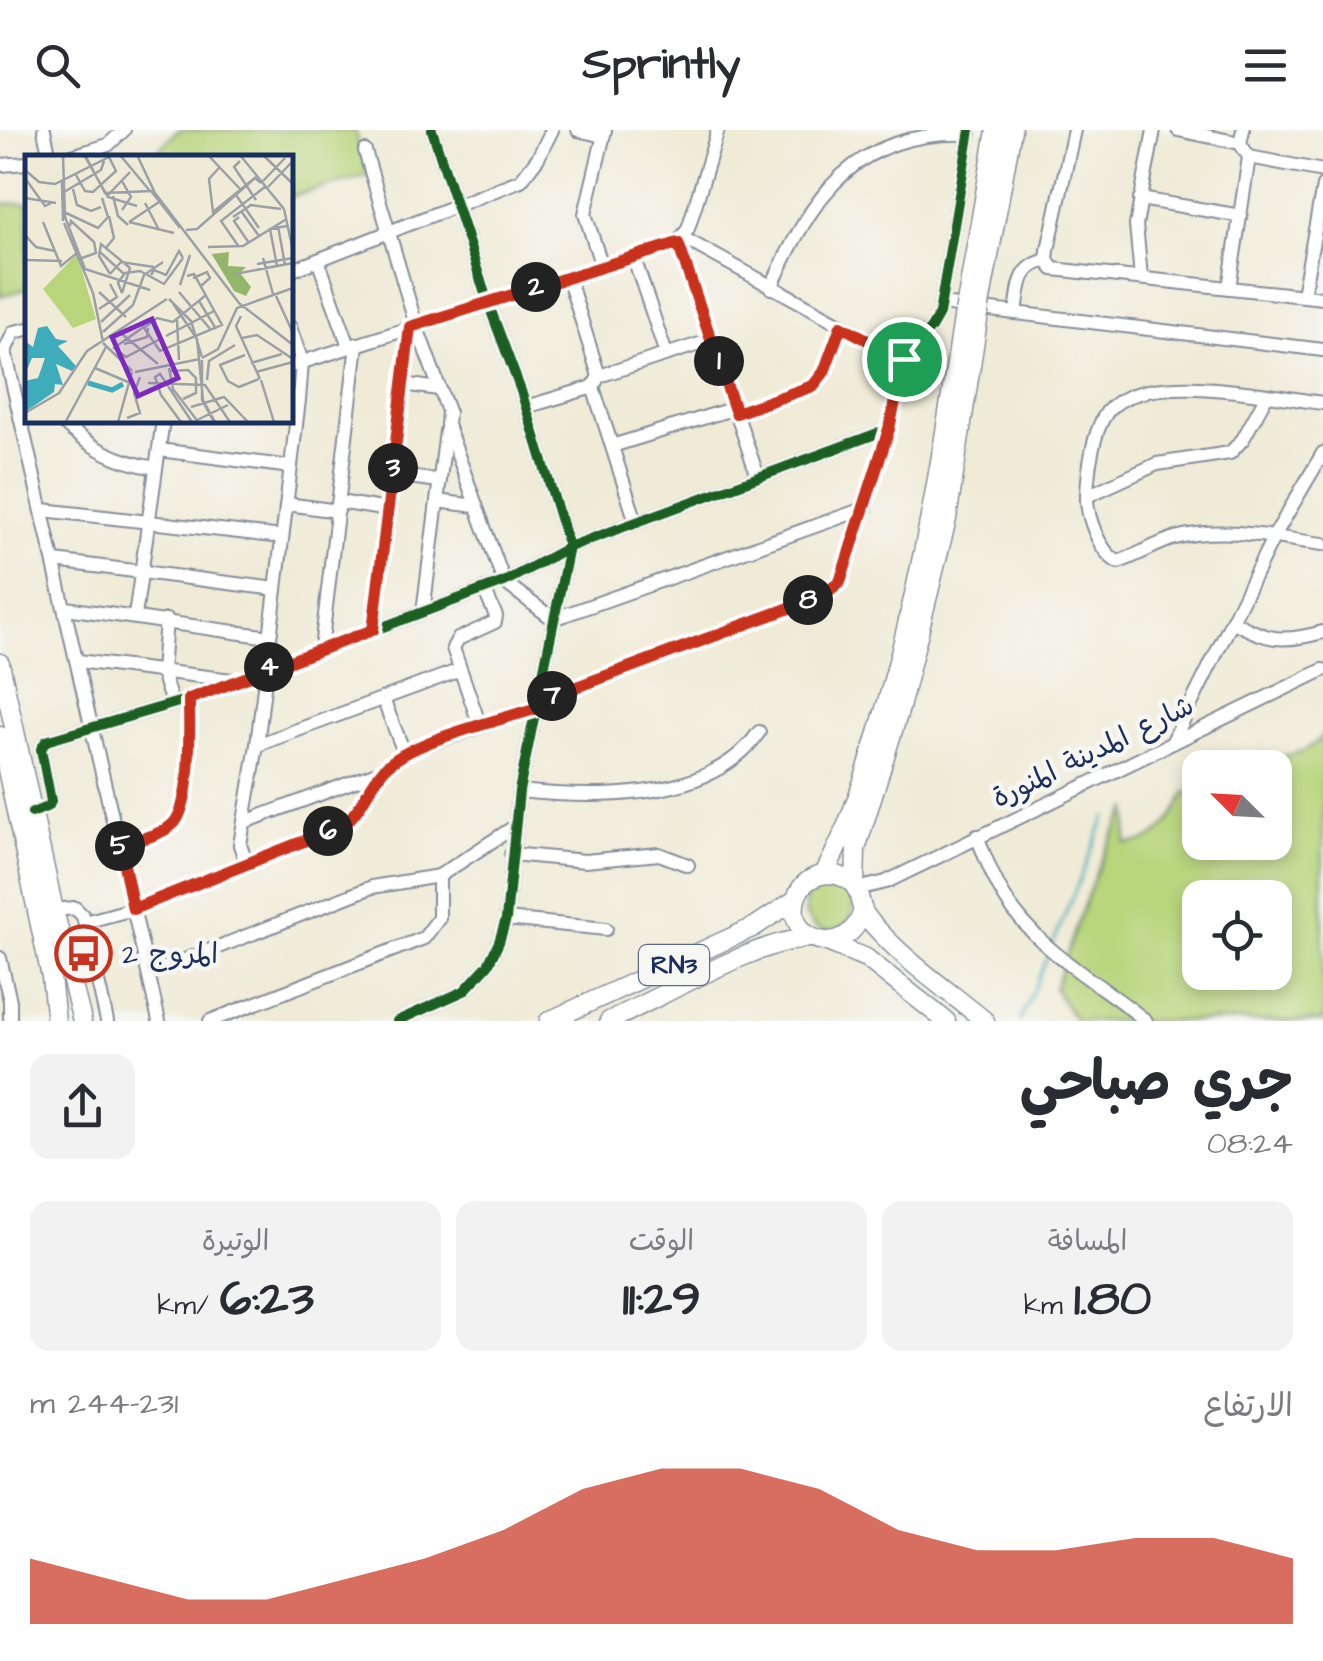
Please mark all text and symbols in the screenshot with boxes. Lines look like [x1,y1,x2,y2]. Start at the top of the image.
text: Sprintly [582,34,741,96]
icon: search [30,38,85,93]
icon: menu [1238,38,1293,93]
inset map [25,155,292,422]
pin: 2 [511,262,561,312]
text: 2 [528,267,544,306]
pin [862,317,947,402]
icon: arrive [877,332,932,387]
pin: 1 [694,336,744,386]
text: 1 [717,341,721,380]
pin: 3 [368,443,418,493]
text: 3 [386,448,400,487]
pin: 8 [783,575,833,625]
text: 8 [799,580,817,619]
pin: 4 [244,642,294,692]
text: 4 [259,647,279,686]
pin: 7 [527,671,577,721]
text: 7 [543,676,561,715]
street label: شارع المدينة المنورة [986,686,1200,818]
north arrow [1182,750,1292,860]
map controls [1182,750,1292,990]
pin: 6 [303,806,353,856]
text: 6 [319,811,337,850]
pin: 5 [95,821,145,871]
text: 5 [110,826,130,865]
button: locate [1182,880,1292,990]
bus stop icon: المروج 2 [53,924,113,984]
place label: المروج 2 [122,935,218,974]
road number: RN3 [639,945,709,985]
text: جري صباحي [1020,1045,1293,1121]
button: share [30,1054,135,1159]
text: 08:24 [1207,1121,1293,1166]
text: الوتيرة [202,1222,269,1261]
text: الوقت [629,1222,694,1261]
text: المسافة [1048,1222,1127,1261]
text: 6:23 [220,1265,314,1334]
text: 11:29 [622,1265,701,1334]
text: 1.80 [1074,1265,1151,1334]
text: /km [157,1286,220,1325]
text: km [1024,1286,1074,1325]
text: 231–244 m [30,1381,178,1426]
text: الارتفاع [1203,1384,1293,1429]

